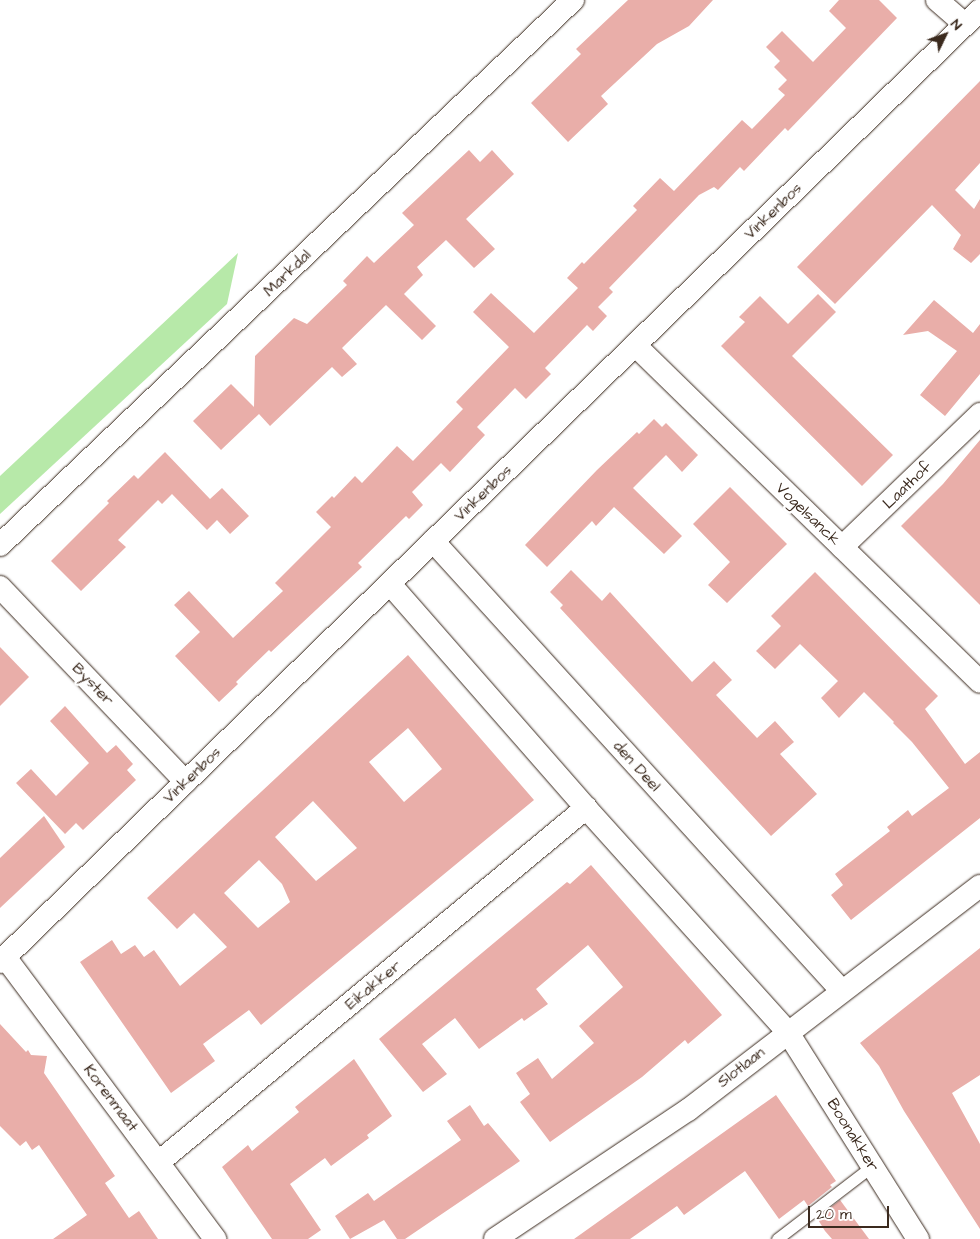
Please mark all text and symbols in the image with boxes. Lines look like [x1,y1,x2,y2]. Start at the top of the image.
north arrow [920,10,970,60]
text: N [946,15,967,35]
street label: Vinkenbos [740,179,806,243]
street label: Markdal [259,246,315,300]
street label: Laathof [879,457,935,513]
street label: Vinkenbos [450,461,516,525]
street label: Vogelsanck [772,478,844,550]
street label: Byster [68,659,118,709]
street label: den Deel [609,737,665,795]
street label: Vinkenbos [159,743,225,807]
street label: Eikakker [341,956,405,1014]
street label: Slotlaan [713,1042,769,1092]
street label: Korenmaat [79,1061,143,1135]
street label: Boonakker [823,1095,883,1175]
scale bar [810,1196,891,1228]
text: 20 m [816,1204,852,1225]

